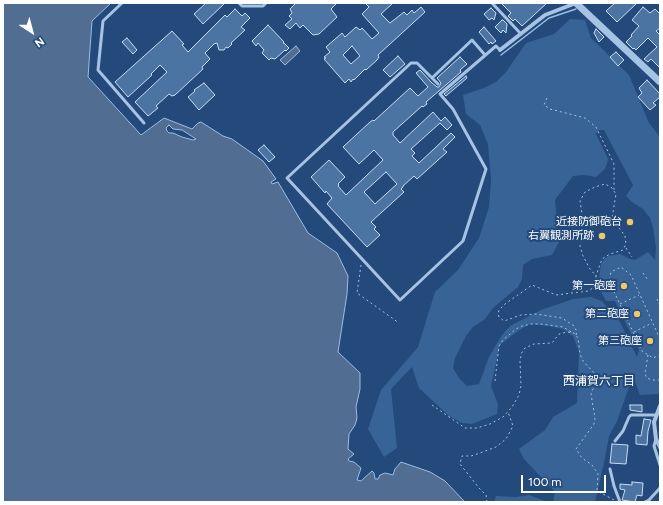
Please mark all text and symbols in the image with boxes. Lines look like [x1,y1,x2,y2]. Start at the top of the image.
north arrow [12,12,52,52]
text: N [32,34,47,50]
place label: 近接防御砲台 [556,215,622,229]
marker: 近接防御砲台 [625,217,635,227]
place label: 右翼観測所跡 [528,229,594,243]
marker: 右翼観測所跡 [597,231,607,241]
place label: 第一砲座 [572,279,616,293]
marker: 第一砲座 [619,281,629,291]
place label: 第二砲座 [585,307,629,321]
marker: 第二砲座 [632,309,642,319]
place label: 第三砲座 [598,334,642,348]
marker: 第三砲座 [645,336,655,346]
district label: 西浦賀六丁目 [563,374,635,388]
scale bar [523,467,608,493]
text: 100 m [528,475,562,489]

